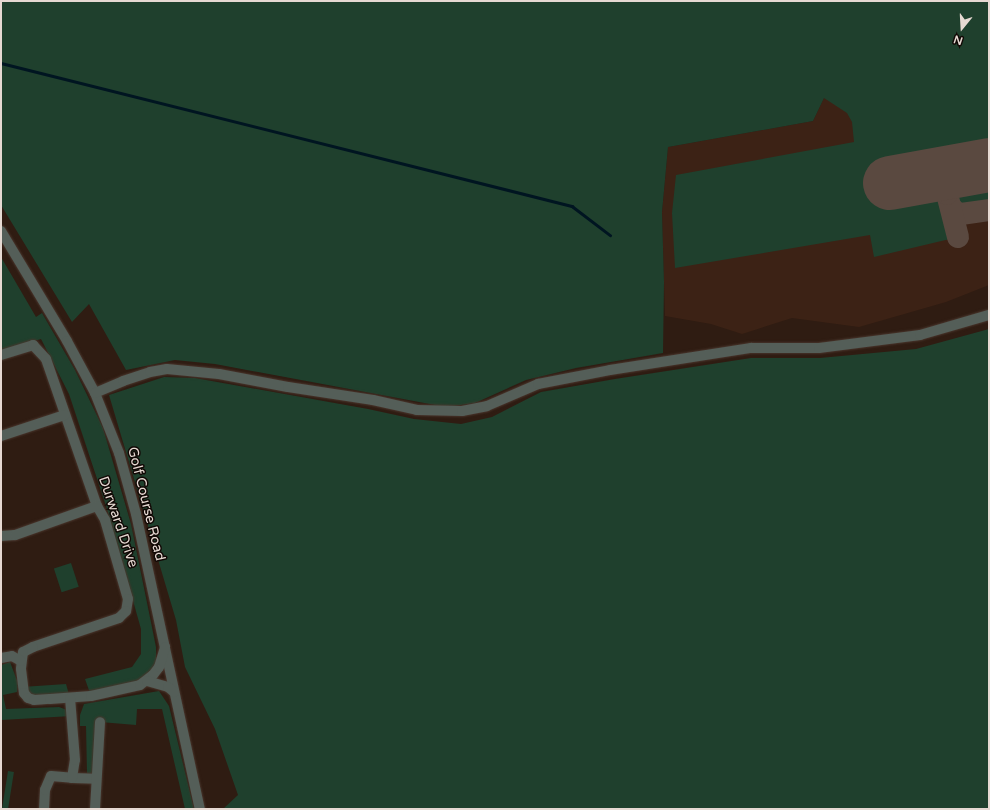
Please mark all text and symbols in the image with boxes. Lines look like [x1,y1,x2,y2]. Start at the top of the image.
north arrow [942,8,982,48]
text: N [952,32,964,47]
street label: Golf Course Road [124,445,168,563]
street label: Durward Drive [95,474,141,570]

